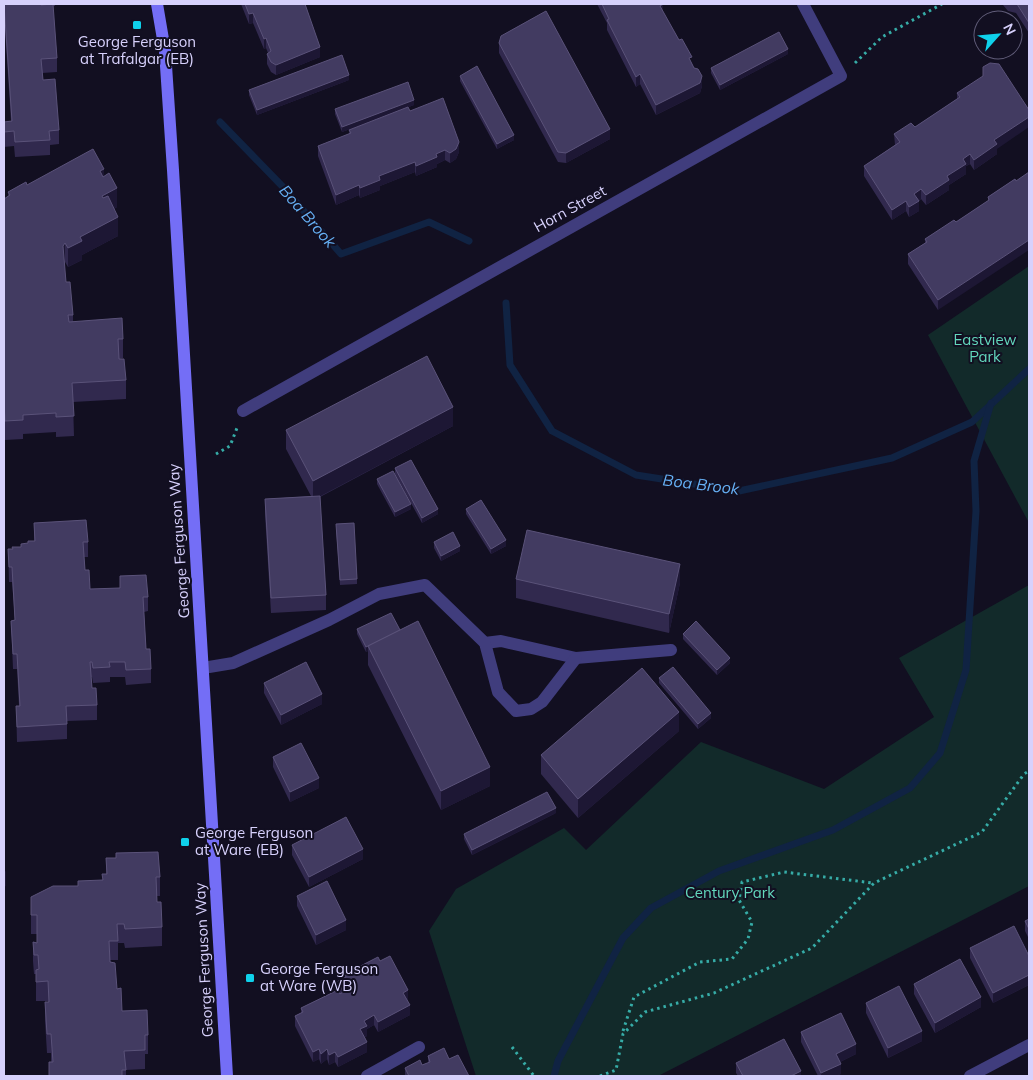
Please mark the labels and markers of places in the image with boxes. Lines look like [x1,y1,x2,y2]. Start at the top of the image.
marker: George Ferguson at Trafalgar (EB) [131,19,143,31]
place label: George Ferguson at Trafalgar (EB) [78,32,196,68]
place label: George Ferguson at Ware (EB) [195,823,313,859]
marker: George Ferguson at Ware (EB) [179,836,191,848]
place label: George Ferguson at Ware (WB) [260,959,378,995]
marker: George Ferguson at Ware (WB) [244,972,256,984]

